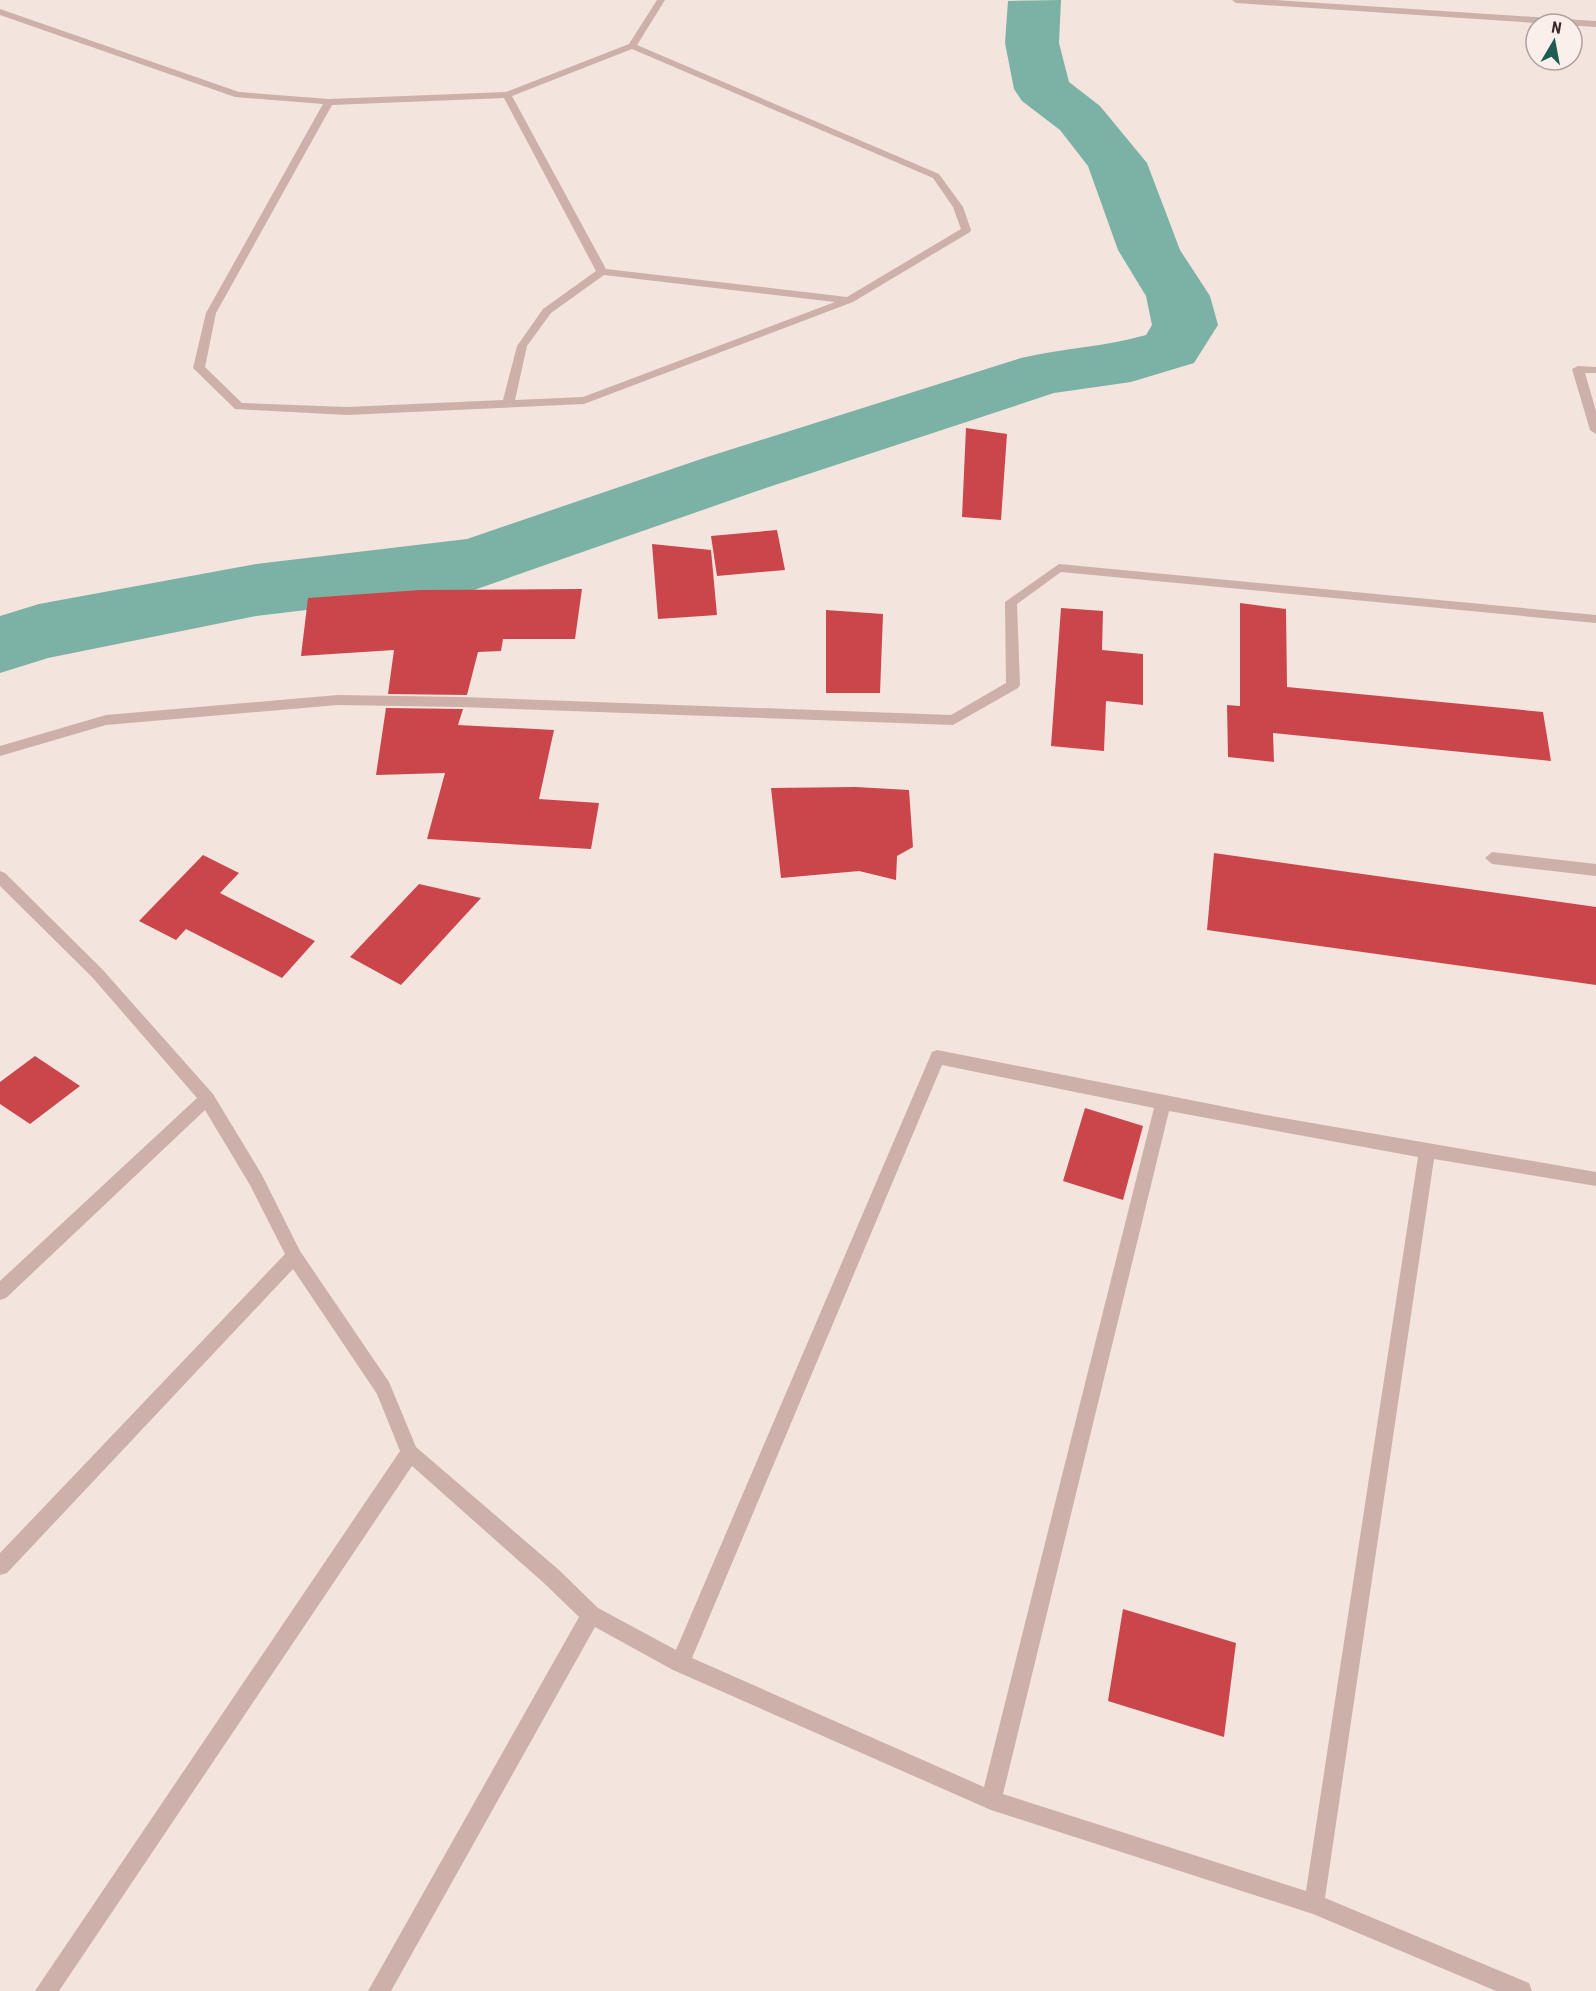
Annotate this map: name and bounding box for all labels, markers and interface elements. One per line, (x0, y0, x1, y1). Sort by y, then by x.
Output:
north arrow (1524, 12, 1584, 72)
text: N (1550, 18, 1563, 38)

